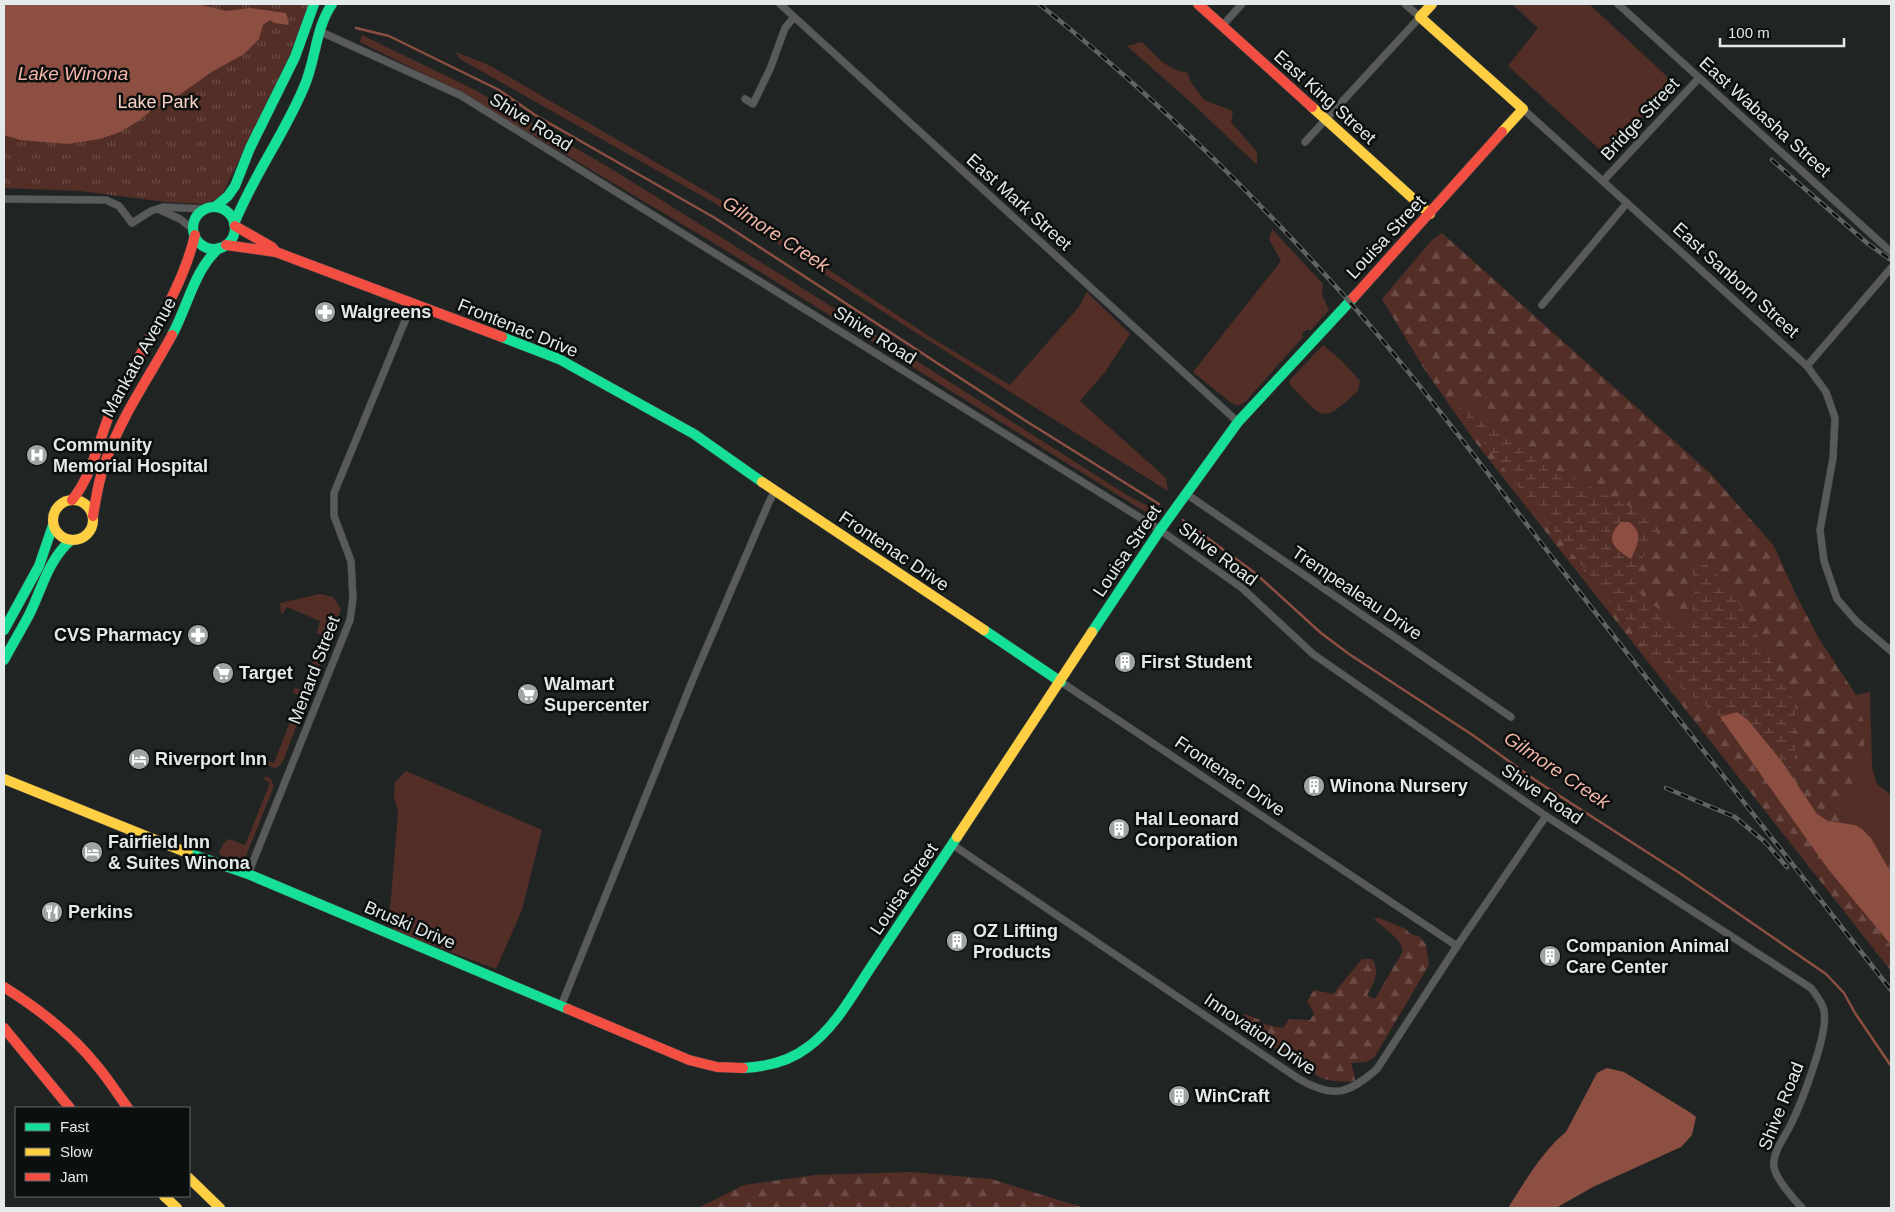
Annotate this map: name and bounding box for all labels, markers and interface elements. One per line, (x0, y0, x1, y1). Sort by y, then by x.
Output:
scale bar (1720, 15, 1844, 47)
text: 100 m (1728, 24, 1770, 41)
street label: East King Street (1270, 46, 1380, 148)
street label: East Wabasha Street (1695, 53, 1835, 181)
water label: Lake Winona (18, 63, 128, 84)
street label: Bridge Street (1597, 74, 1683, 164)
street label: Shive Road (486, 89, 576, 155)
park label: Lake Park (117, 92, 200, 112)
street label: East Mark Street (963, 150, 1075, 254)
street label: Louisa Street (1343, 191, 1429, 283)
water label: Gilmore Creek (719, 192, 834, 277)
street label: East Sanborn Street (1669, 218, 1803, 342)
street label: Mankato Avenue (98, 294, 180, 420)
street label: Frontenac Drive (455, 295, 581, 361)
pharmacy icon: Walgreens (313, 300, 337, 324)
place label: Walgreens (341, 302, 431, 322)
street label: Shive Road (830, 302, 920, 368)
place label: Community Memorial Hospital (53, 435, 208, 476)
hospital icon: Community Memorial Hospital (25, 443, 49, 467)
street label: Louisa Street (1089, 501, 1165, 601)
street label: Frontenac Drive (835, 507, 953, 595)
street label: Shive Road (1175, 518, 1261, 590)
street label: Trempealeau Drive (1288, 542, 1426, 644)
street label: Menard Street (284, 613, 344, 727)
pharmacy icon: CVS Pharmacy (186, 623, 210, 647)
place label: CVS Pharmacy (54, 625, 182, 645)
building icon: First Student (1113, 650, 1137, 674)
place label: First Student (1141, 652, 1252, 672)
supermarket icon: Target (211, 661, 235, 685)
place label: Target (239, 663, 293, 683)
place label: Walmart Supercenter (544, 674, 649, 715)
supermarket icon: Walmart Supercenter (516, 682, 540, 706)
water label: Gilmore Creek (1500, 727, 1615, 814)
street label: Frontenac Drive (1171, 732, 1289, 820)
hotel icon: Riverport Inn (127, 747, 151, 771)
place label: Riverport Inn (155, 749, 267, 769)
street label: Shive Road (1498, 760, 1586, 828)
building icon: Winona Nursery (1302, 774, 1326, 798)
place label: Winona Nursery (1330, 776, 1468, 796)
place label: Hal Leonard Corporation (1135, 809, 1239, 850)
building icon: Hal Leonard Corporation (1107, 817, 1131, 841)
place label: Fairfield Inn & Suites Winona (108, 832, 251, 873)
street label: Louisa Street (866, 839, 942, 939)
hotel icon: Fairfield Inn & Suites Winona (80, 840, 104, 864)
street label: Bruski Drive (361, 897, 459, 953)
restaurant icon: Perkins (40, 900, 64, 924)
place label: Perkins (68, 902, 133, 922)
place label: OZ Lifting Products (973, 921, 1058, 962)
building icon: OZ Lifting Products (945, 929, 969, 953)
place label: Companion Animal Care Center (1566, 936, 1729, 977)
building icon: Companion Animal Care Center (1538, 944, 1562, 968)
street label: Innovation Drive (1200, 989, 1320, 1079)
street label: Shive Road (1754, 1059, 1808, 1153)
building icon: WinCraft (1167, 1084, 1191, 1108)
place label: WinCraft (1195, 1086, 1270, 1106)
legend (15, 1107, 190, 1197)
text: Fast (60, 1118, 90, 1135)
text: Slow (60, 1143, 93, 1160)
text: Jam (60, 1168, 88, 1185)

